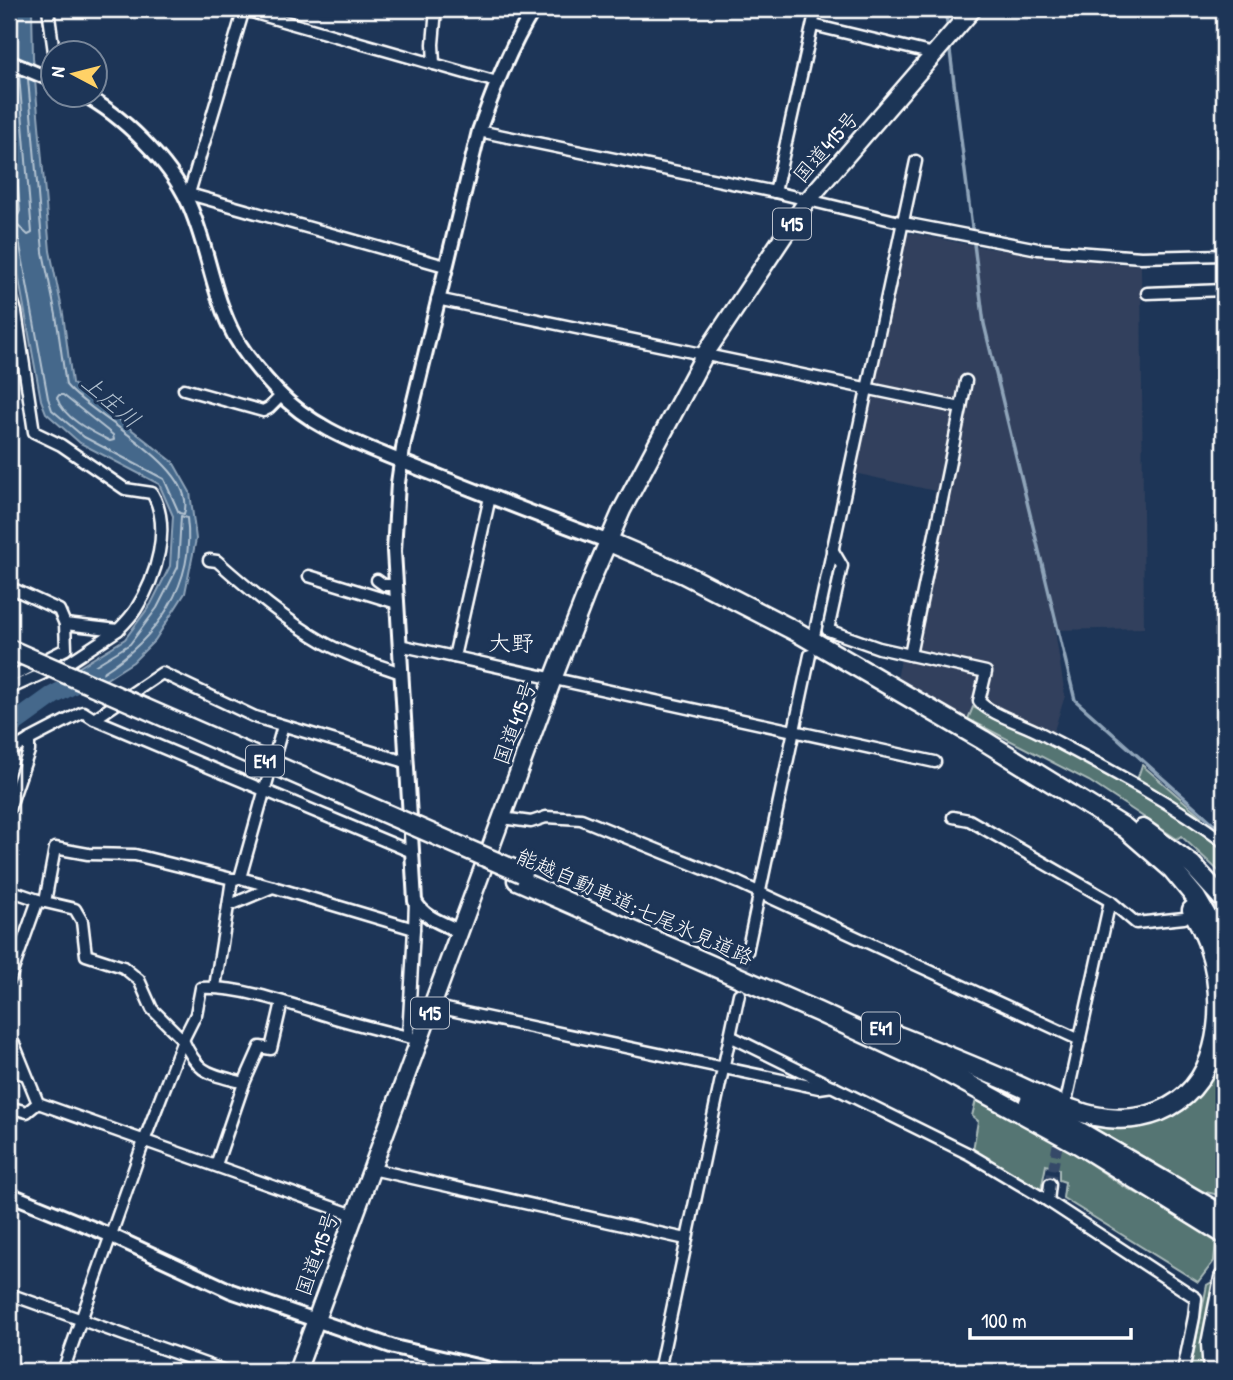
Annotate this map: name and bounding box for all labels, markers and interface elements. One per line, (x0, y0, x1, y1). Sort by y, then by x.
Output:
north arrow (38, 38, 108, 108)
text: N (44, 65, 71, 79)
street label: 国道415号 (786, 104, 865, 189)
road number: 415 (773, 208, 811, 240)
water label: 上庄川 (75, 366, 148, 435)
district label: 大野 (488, 627, 534, 658)
street label: 国道415号 (486, 677, 543, 769)
road number: E41 (246, 746, 284, 776)
street label: 能越自動車道;七尾氷見道路 (512, 841, 758, 972)
road number: 415 (411, 998, 449, 1028)
road number: E41 (862, 1012, 900, 1044)
street label: 国道415号 (288, 1208, 345, 1300)
scale bar (970, 1296, 1132, 1340)
text: 100 m (981, 1306, 1027, 1335)

